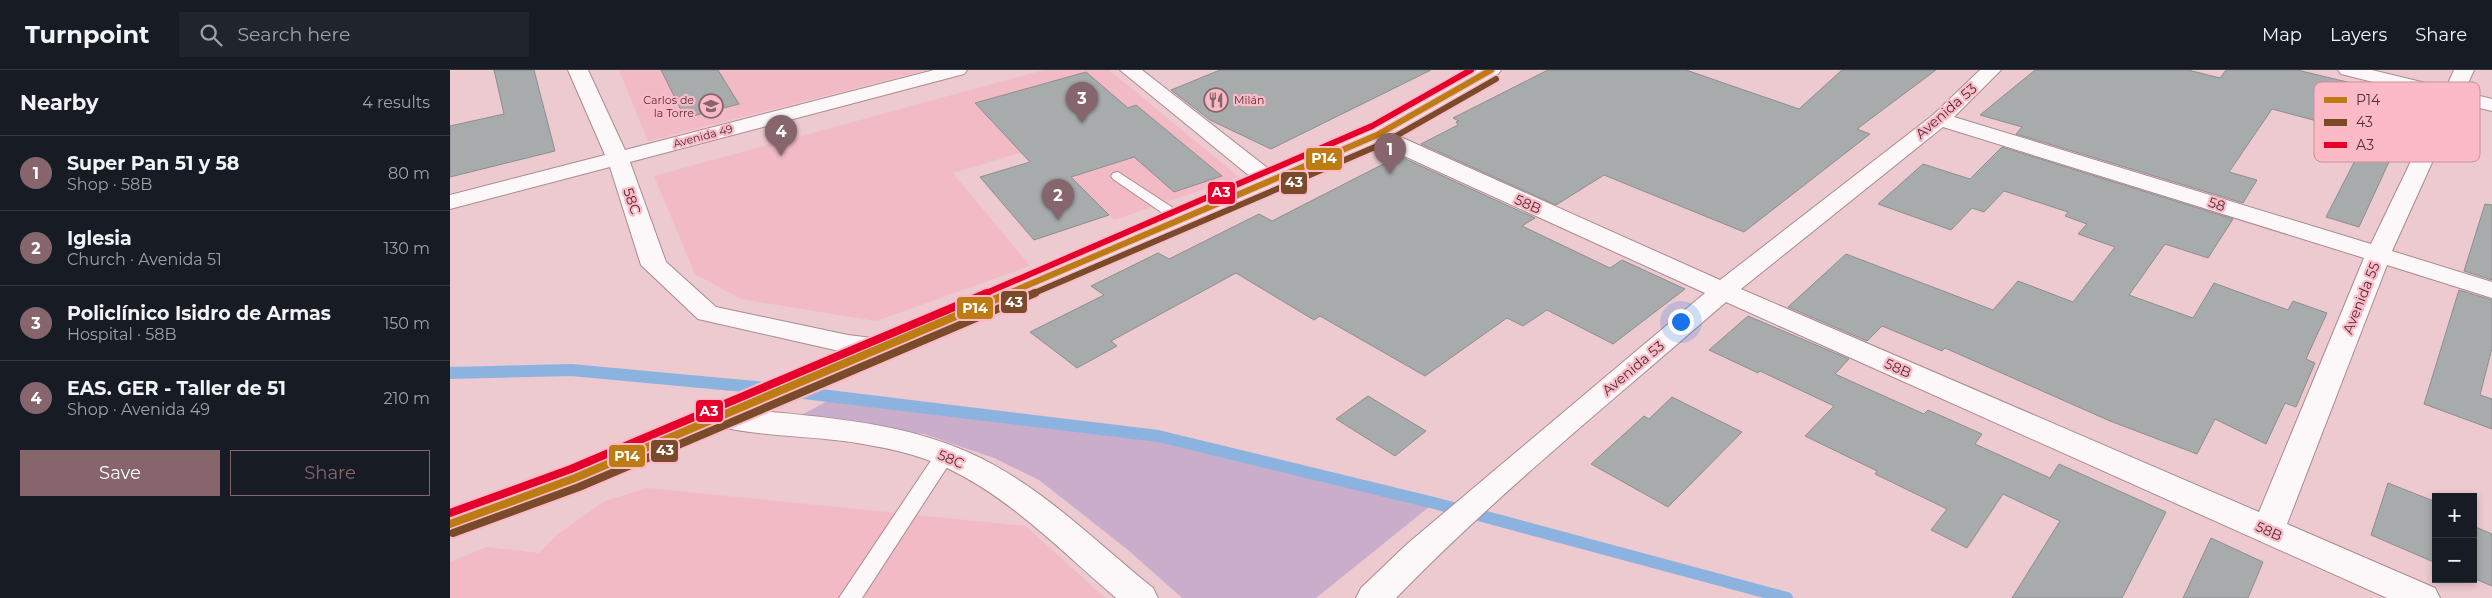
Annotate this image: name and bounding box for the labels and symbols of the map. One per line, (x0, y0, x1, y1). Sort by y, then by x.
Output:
street label: Avenida 53 (1911, 79, 1981, 143)
pin: 3 (1066, 82, 1098, 123)
legend (2314, 82, 2480, 162)
restaurant icon: Milán (1203, 87, 1229, 113)
text: P14 (2356, 91, 2381, 109)
place label: Carlos de la Torre (643, 93, 694, 120)
school or university icon: Carlos de la Torre (698, 93, 724, 119)
place label: Milán (1234, 93, 1264, 107)
text: 43 (2356, 113, 2373, 131)
pin: 4 (765, 115, 797, 156)
street label: Avenida 49 (672, 121, 735, 151)
pin: 1 (1374, 133, 1406, 174)
text: A3 (2356, 136, 2374, 154)
line badge: P14 (1305, 147, 1343, 171)
text: P14 (1311, 149, 1337, 167)
line badge: 43 (1280, 171, 1308, 195)
text: 43 (1285, 173, 1303, 191)
pin: 2 (1042, 179, 1074, 220)
line badge: A3 (1207, 181, 1236, 205)
text: A3 (1210, 183, 1231, 201)
street label: 58C (619, 185, 645, 217)
street label: 58B (1512, 190, 1544, 218)
street label: 58 (2206, 193, 2228, 215)
street label: Avenida 55 (2338, 259, 2384, 337)
line badge: 43 (1000, 290, 1028, 314)
text: 43 (1005, 293, 1023, 311)
line badge: P14 (956, 296, 994, 320)
text: P14 (962, 299, 988, 317)
your location (1668, 309, 1694, 335)
street label: Avenida 53 (1598, 337, 1668, 399)
street label: 58B (1882, 354, 1914, 382)
line badge: A3 (695, 399, 724, 423)
text: A3 (698, 402, 719, 420)
line badge: 43 (650, 439, 679, 463)
text: 43 (656, 441, 674, 459)
line badge: P14 (608, 444, 646, 468)
street label: 58C (935, 446, 967, 472)
text: P14 (614, 447, 640, 465)
street label: 58B (2253, 517, 2285, 545)

